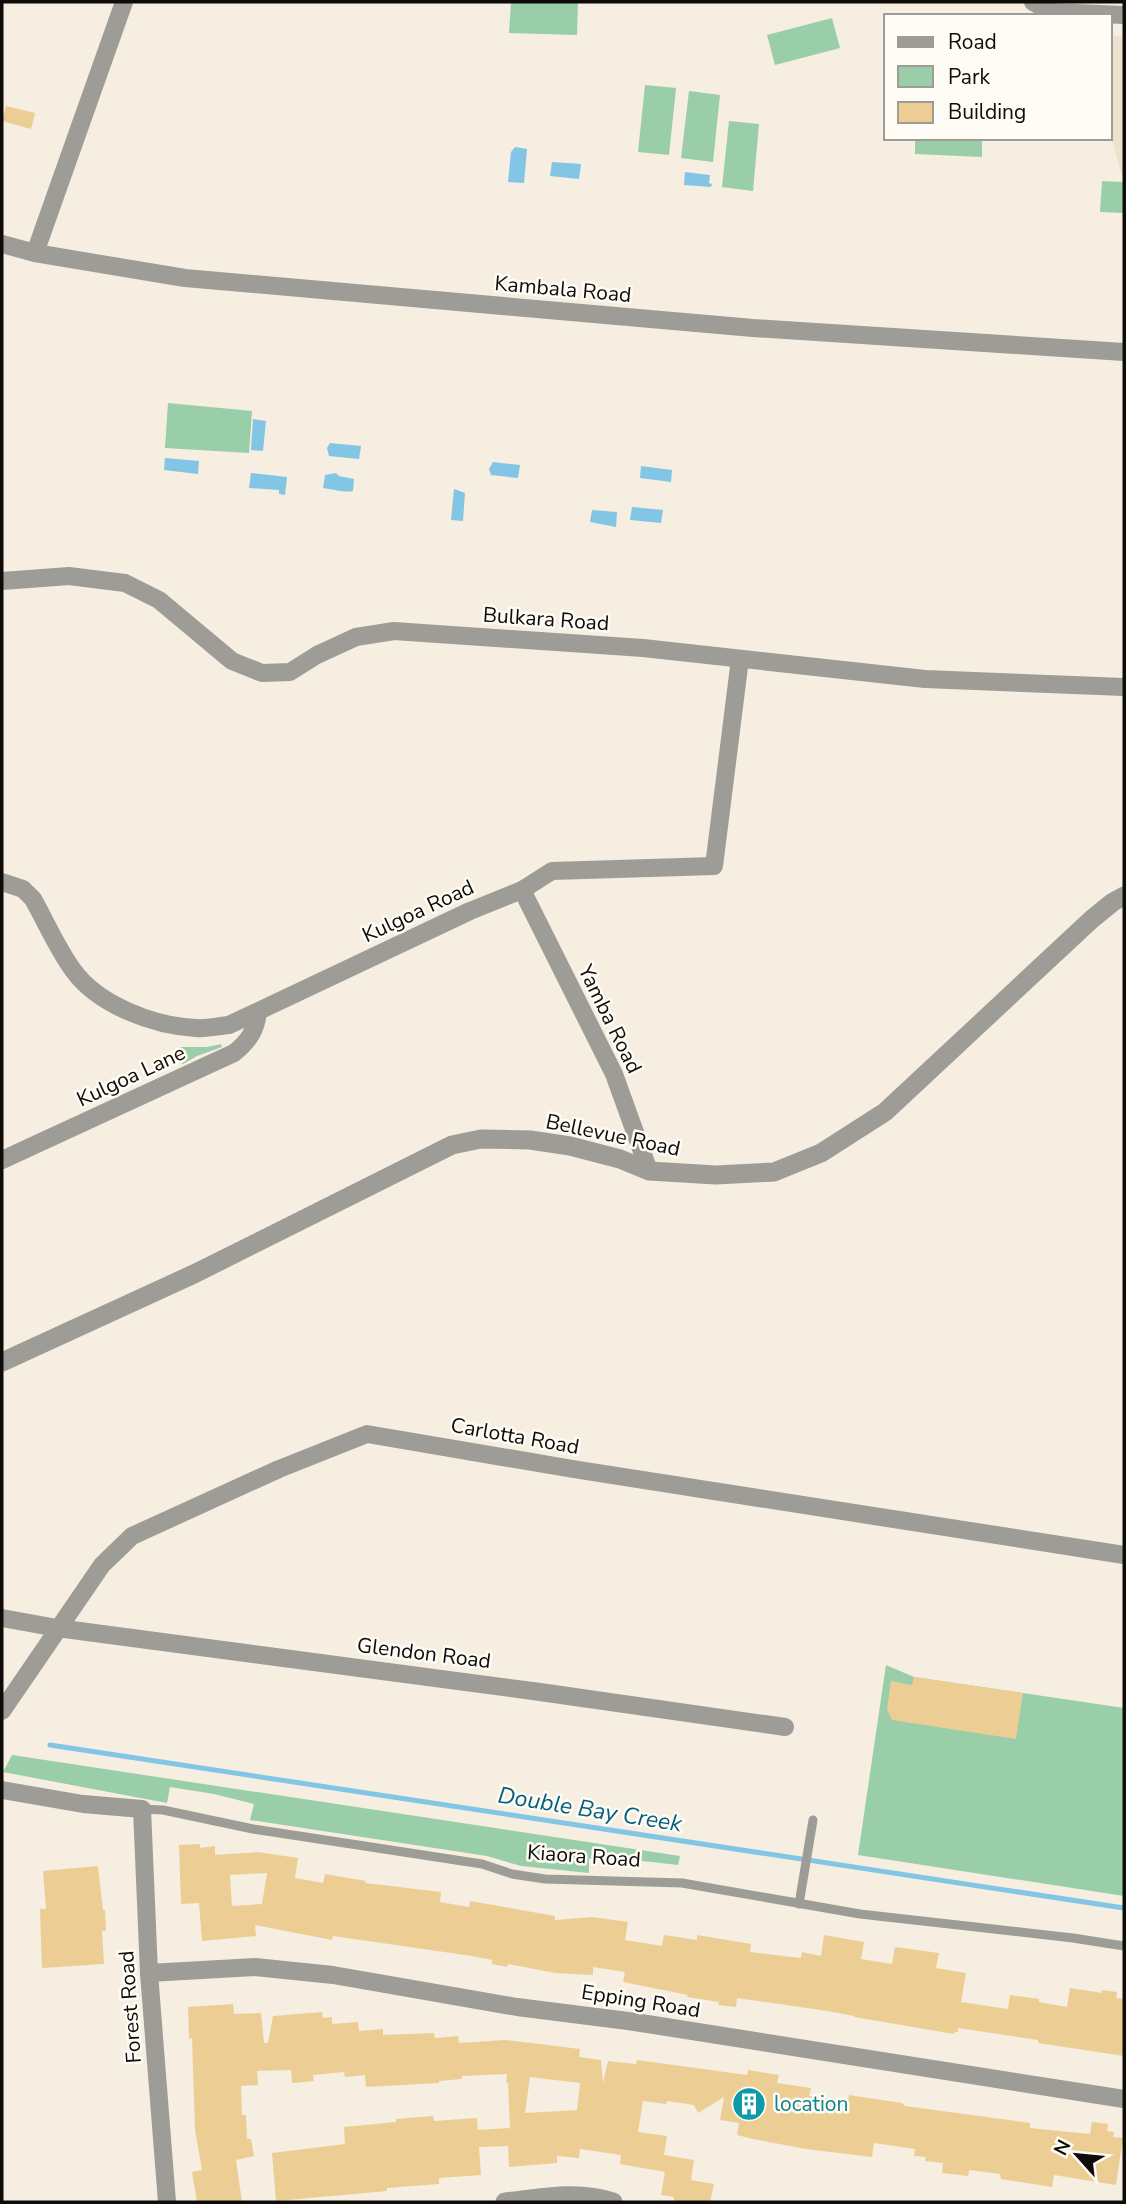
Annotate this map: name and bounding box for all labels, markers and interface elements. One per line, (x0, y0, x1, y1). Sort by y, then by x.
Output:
legend (884, 14, 1112, 140)
text: Road (948, 28, 997, 56)
text: Park (948, 63, 990, 91)
text: Building (948, 98, 1026, 126)
street label: Kambala Road (493, 269, 633, 309)
street label: Bulkara Road (482, 601, 610, 637)
street label: Kulgoa Road (358, 873, 478, 949)
street label: Yamba Road (571, 959, 648, 1078)
street label: Kulgoa Lane (72, 1039, 190, 1113)
street label: Bellevue Road (543, 1107, 683, 1163)
street label: Carlotta Road (449, 1411, 581, 1461)
street label: Glendon Road (356, 1631, 492, 1675)
water label: Double Bay Creek (496, 1780, 685, 1839)
street label: Kiaora Road (526, 1838, 642, 1874)
street label: Forest Road (112, 1950, 148, 2064)
street label: Epping Road (580, 1978, 702, 2024)
building icon: location (730, 2085, 768, 2123)
place label: location (774, 2090, 848, 2118)
north arrow (1042, 2120, 1112, 2190)
text: N (1048, 2135, 1078, 2160)

